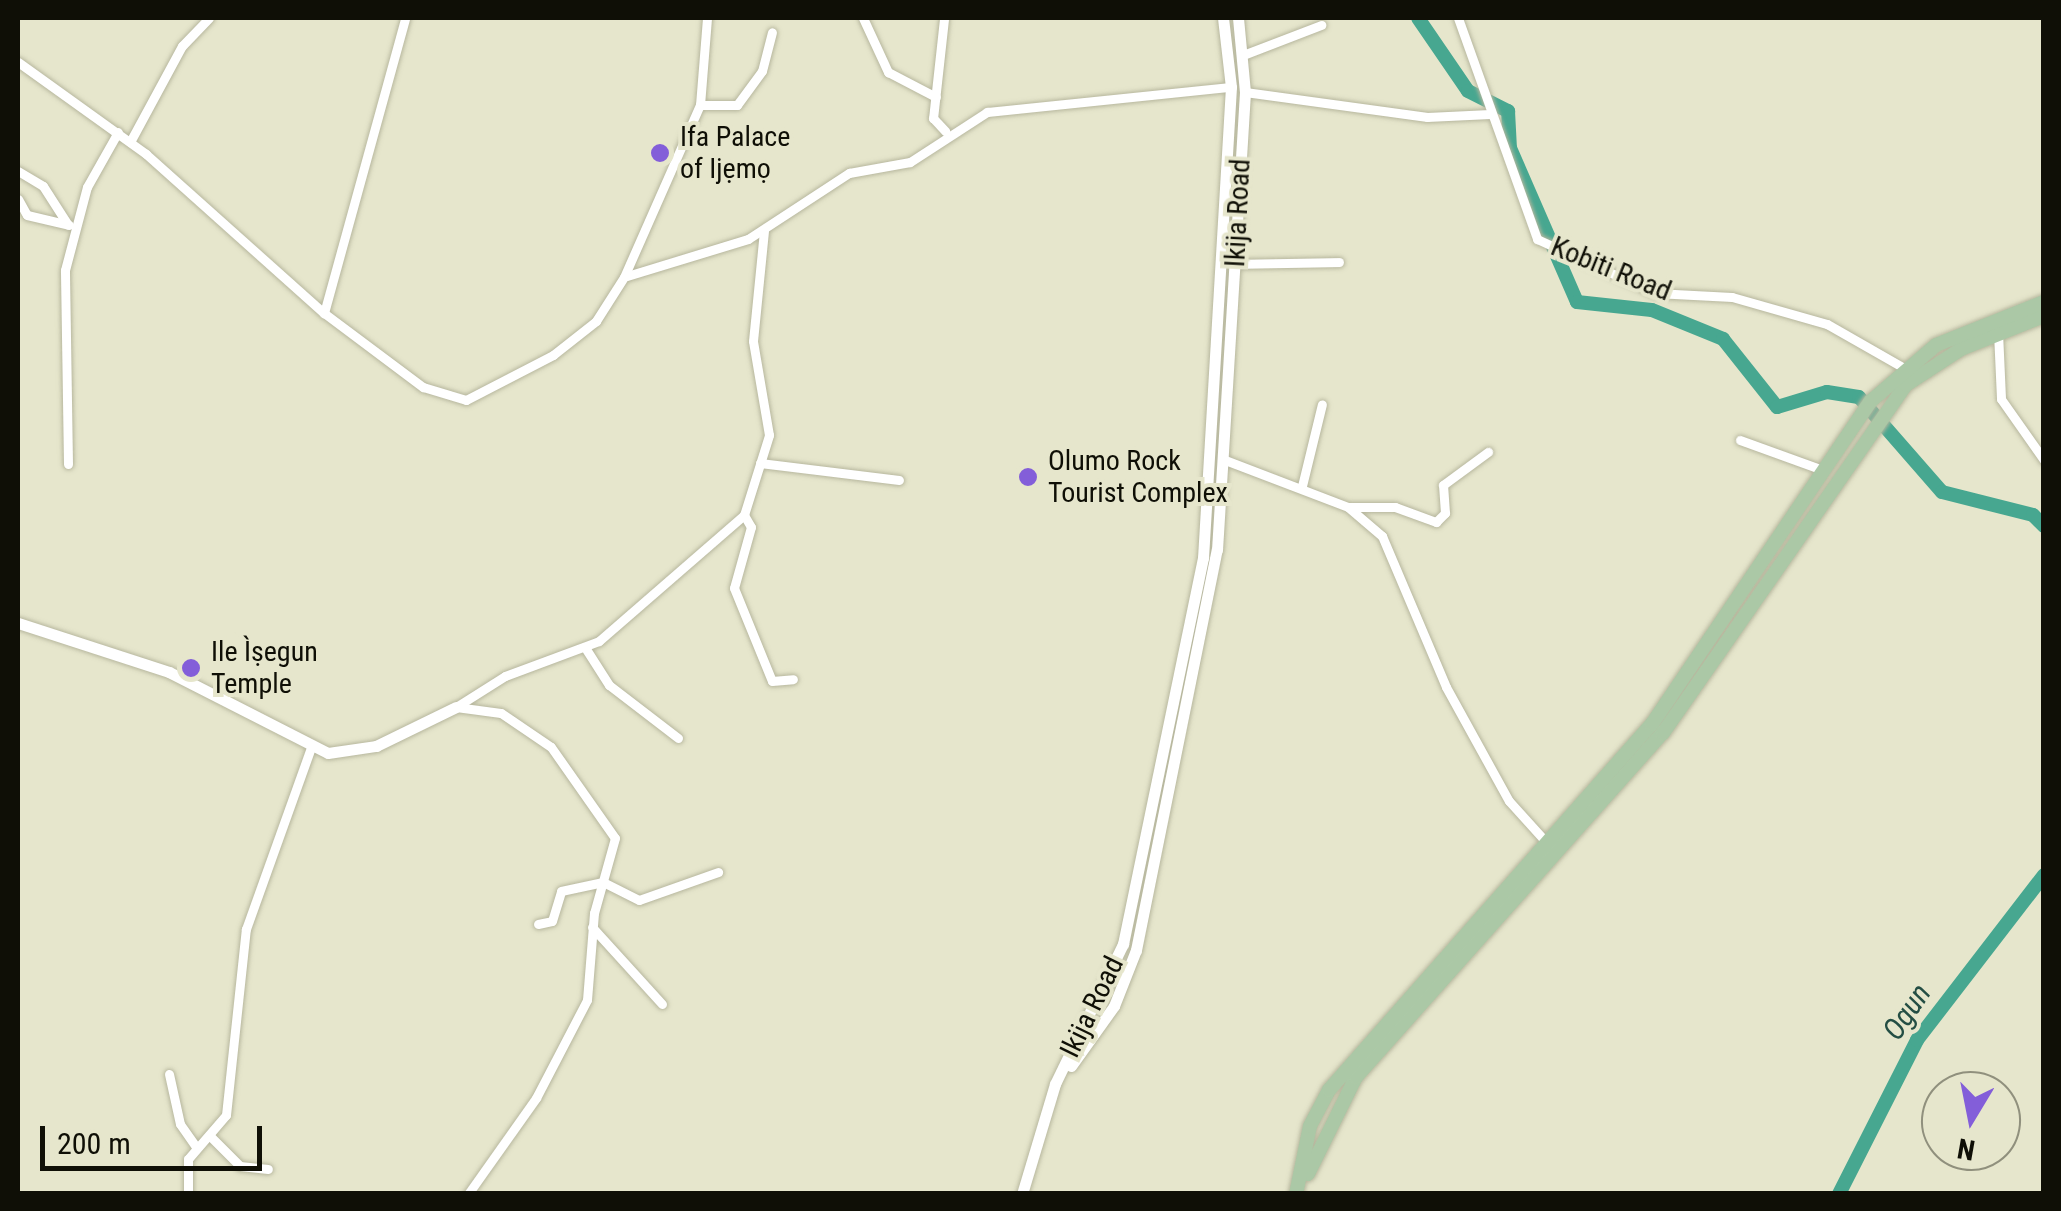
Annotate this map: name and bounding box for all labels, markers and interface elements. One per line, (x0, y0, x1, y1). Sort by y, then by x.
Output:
place label: Ifa Palace of Ijẹmọ (680, 120, 790, 186)
marker: Ifa Palace of Ijẹmọ (649, 142, 671, 164)
street label: Ikija Road (1218, 158, 1258, 268)
street label: Kobiti Road (1546, 230, 1676, 308)
place label: Olumo Rock Tourist Complex (1048, 444, 1228, 510)
marker: Olumo Rock Tourist Complex (1017, 466, 1039, 488)
place label: Ile Ìṣegun Temple (211, 635, 318, 701)
marker: Ile Ìṣegun Temple (180, 657, 202, 679)
street label: Ikija Road (1053, 951, 1131, 1063)
water label: Ogun (1875, 977, 1939, 1047)
north arrow (1921, 1071, 2021, 1171)
scale bar (45, 1106, 268, 1168)
text: 200 m (57, 1126, 131, 1161)
text: N (1955, 1131, 1977, 1167)

